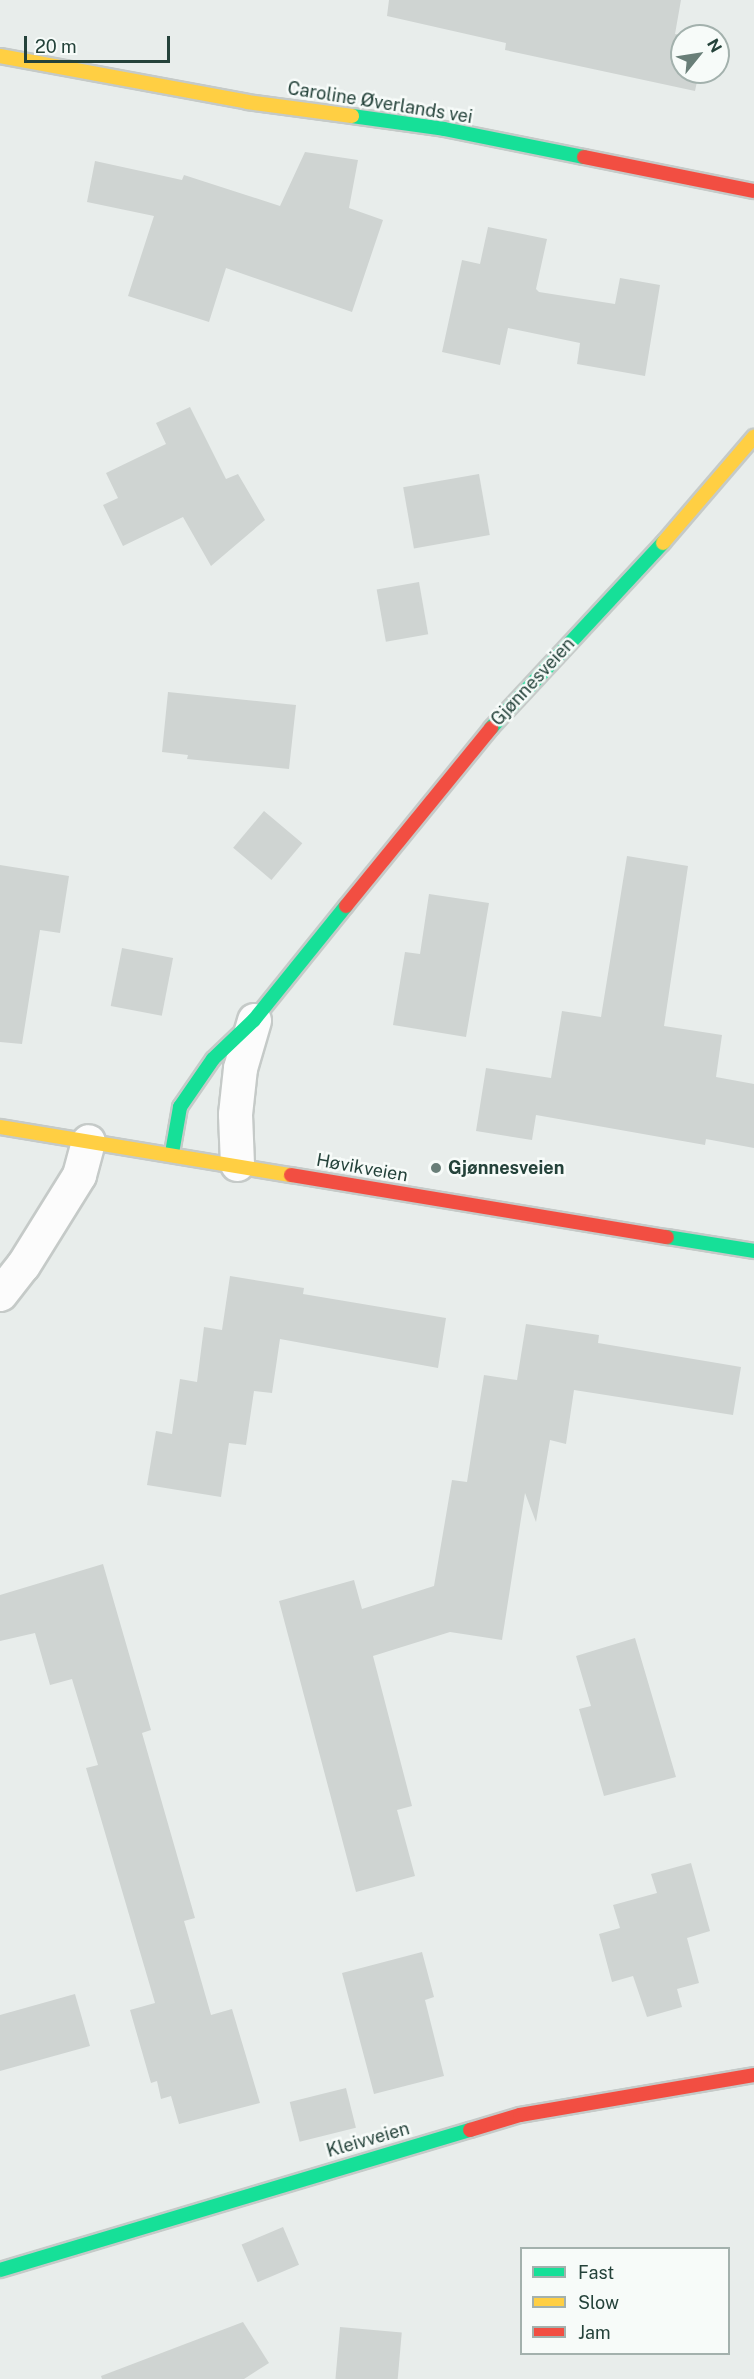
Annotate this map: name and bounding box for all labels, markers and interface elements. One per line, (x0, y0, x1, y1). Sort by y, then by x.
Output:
scale bar (27, 24, 172, 62)
north arrow (670, 24, 730, 84)
text: 20 m (35, 36, 77, 57)
text: N (703, 36, 726, 56)
street label: Caroline Øverlands vei (286, 78, 474, 128)
street label: Gjønnesveien (487, 633, 579, 731)
street label: Høvikveien (314, 1149, 410, 1187)
place label: Gjønnesveien (448, 1157, 564, 1179)
marker: Gjønnesveien (429, 1161, 443, 1175)
street label: Kleivveien (324, 2118, 412, 2162)
legend (520, 2247, 730, 2355)
text: Fast (578, 2262, 614, 2283)
text: Slow (578, 2292, 619, 2313)
text: Jam (578, 2322, 611, 2343)

